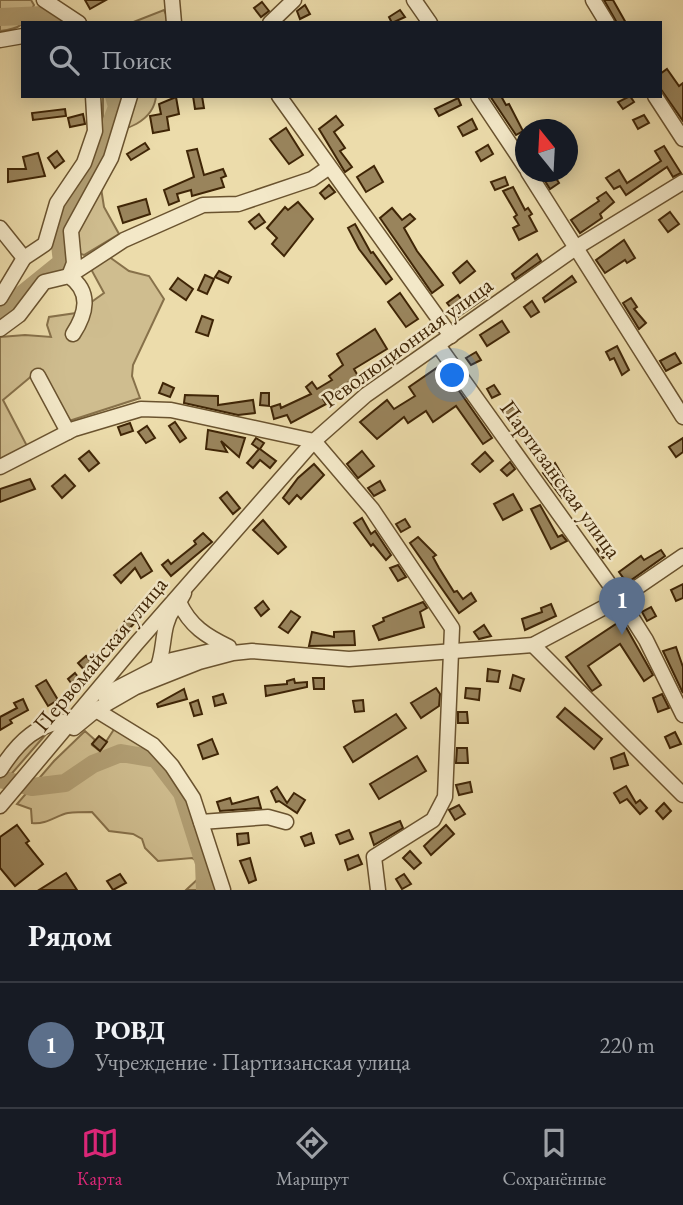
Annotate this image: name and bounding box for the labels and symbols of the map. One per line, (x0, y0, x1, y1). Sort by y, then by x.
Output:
north arrow (515, 119, 578, 182)
street label: Революционная улица (316, 269, 499, 414)
your location (435, 358, 469, 392)
street label: Партизанская улица (493, 394, 629, 565)
street label: Первомайская улица (26, 569, 174, 738)
pin: 1 (599, 577, 645, 635)

